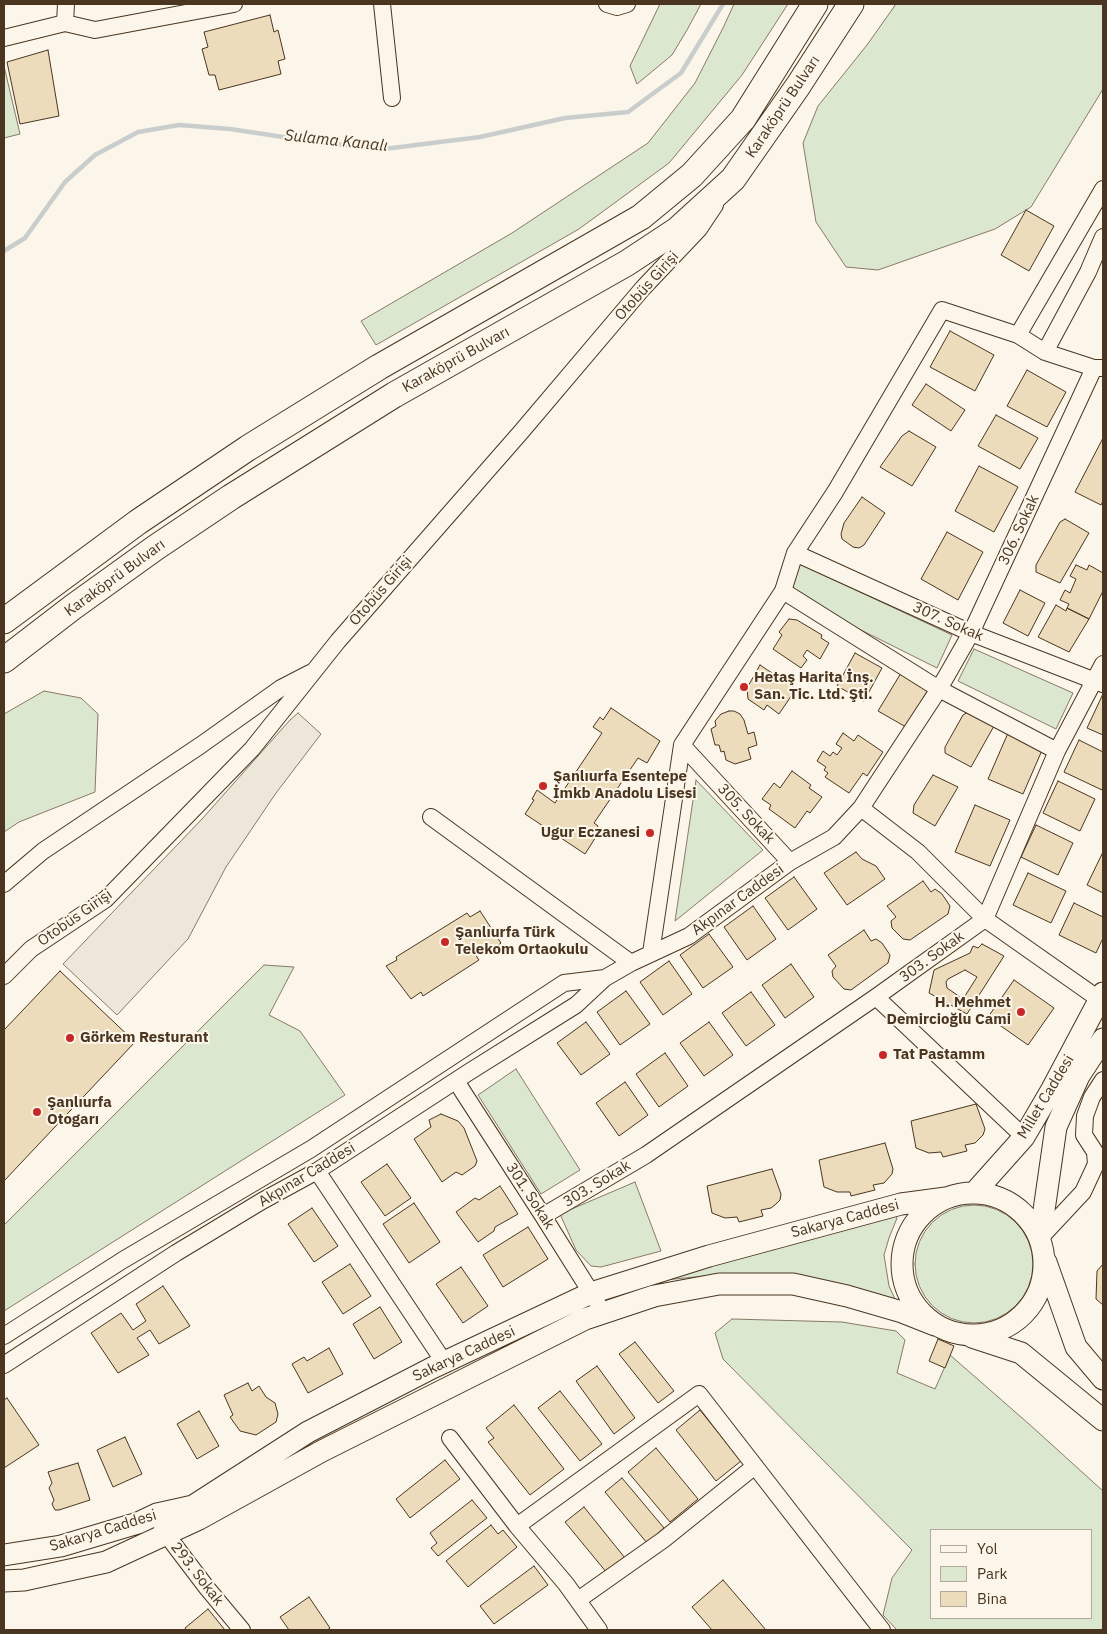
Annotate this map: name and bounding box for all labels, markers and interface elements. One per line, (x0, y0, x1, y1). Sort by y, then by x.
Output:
street label: Karaköprü Bulvarı (742, 52, 824, 162)
water label: Sulama Kanalı (283, 126, 389, 156)
street label: Otobüs Girişi (611, 248, 683, 324)
street label: Karaköprü Bulvarı (399, 323, 513, 397)
street label: 306. Sokak (995, 492, 1043, 568)
street label: Karaköprü Bulvarı (61, 536, 169, 620)
street label: Otobüs Girişi (346, 552, 416, 630)
street label: 307. Sokak (910, 598, 986, 646)
place label: Hetaş Harita İnş. San. Tic. Ltd. Şti. (754, 669, 874, 704)
marker: Hetaş Harita İnş. San. Tic. Ltd. Şti. (738, 681, 750, 693)
place label: Şanlıurfa Esentepe İmkb Anadolu Lisesi (553, 768, 697, 803)
marker: Şanlıurfa Esentepe İmkb Anadolu Lisesi (537, 780, 549, 792)
street label: 305. Sokak (714, 780, 778, 848)
place label: Ugur Eczanesi (541, 824, 640, 842)
marker: Ugur Eczanesi (644, 827, 656, 839)
street label: Akpınar Caddesi (688, 861, 788, 939)
street label: Otobüs Girişi (34, 886, 116, 950)
place label: Şanlıurfa Türk Telekom Ortaokulu (455, 924, 588, 959)
street label: 303. Sokak (896, 928, 968, 986)
marker: Şanlıurfa Türk Telekom Ortaokulu (439, 936, 451, 948)
place label: H. Mehmet Demircioğlu Cami (886, 994, 1011, 1029)
marker: H. Mehmet Demircioğlu Cami (1015, 1006, 1027, 1018)
place label: Görkem Resturant (80, 1029, 208, 1047)
marker: Görkem Resturant (64, 1032, 76, 1044)
place label: Tat Pastamm (893, 1046, 985, 1064)
marker: Tat Pastamm (877, 1049, 889, 1061)
street label: Millet Caddesi (1014, 1052, 1078, 1142)
place label: Şanlıurfa Otogarı (47, 1094, 112, 1129)
marker: Şanlıurfa Otogarı (31, 1106, 43, 1118)
street label: Akpınar Caddesi (255, 1139, 359, 1211)
street label: 303. Sokak (560, 1157, 634, 1211)
street label: 301. Sokak (502, 1159, 558, 1233)
street label: Sakarya Caddesi (789, 1196, 901, 1242)
street label: Sakarya Caddesi (410, 1322, 518, 1386)
street label: Sakarya Caddesi (47, 1506, 159, 1556)
legend (930, 1529, 1092, 1619)
street label: 293. Sokak (167, 1539, 227, 1609)
text: Yol (977, 1539, 998, 1558)
text: Park (977, 1564, 1007, 1583)
text: Bina (977, 1589, 1007, 1608)

